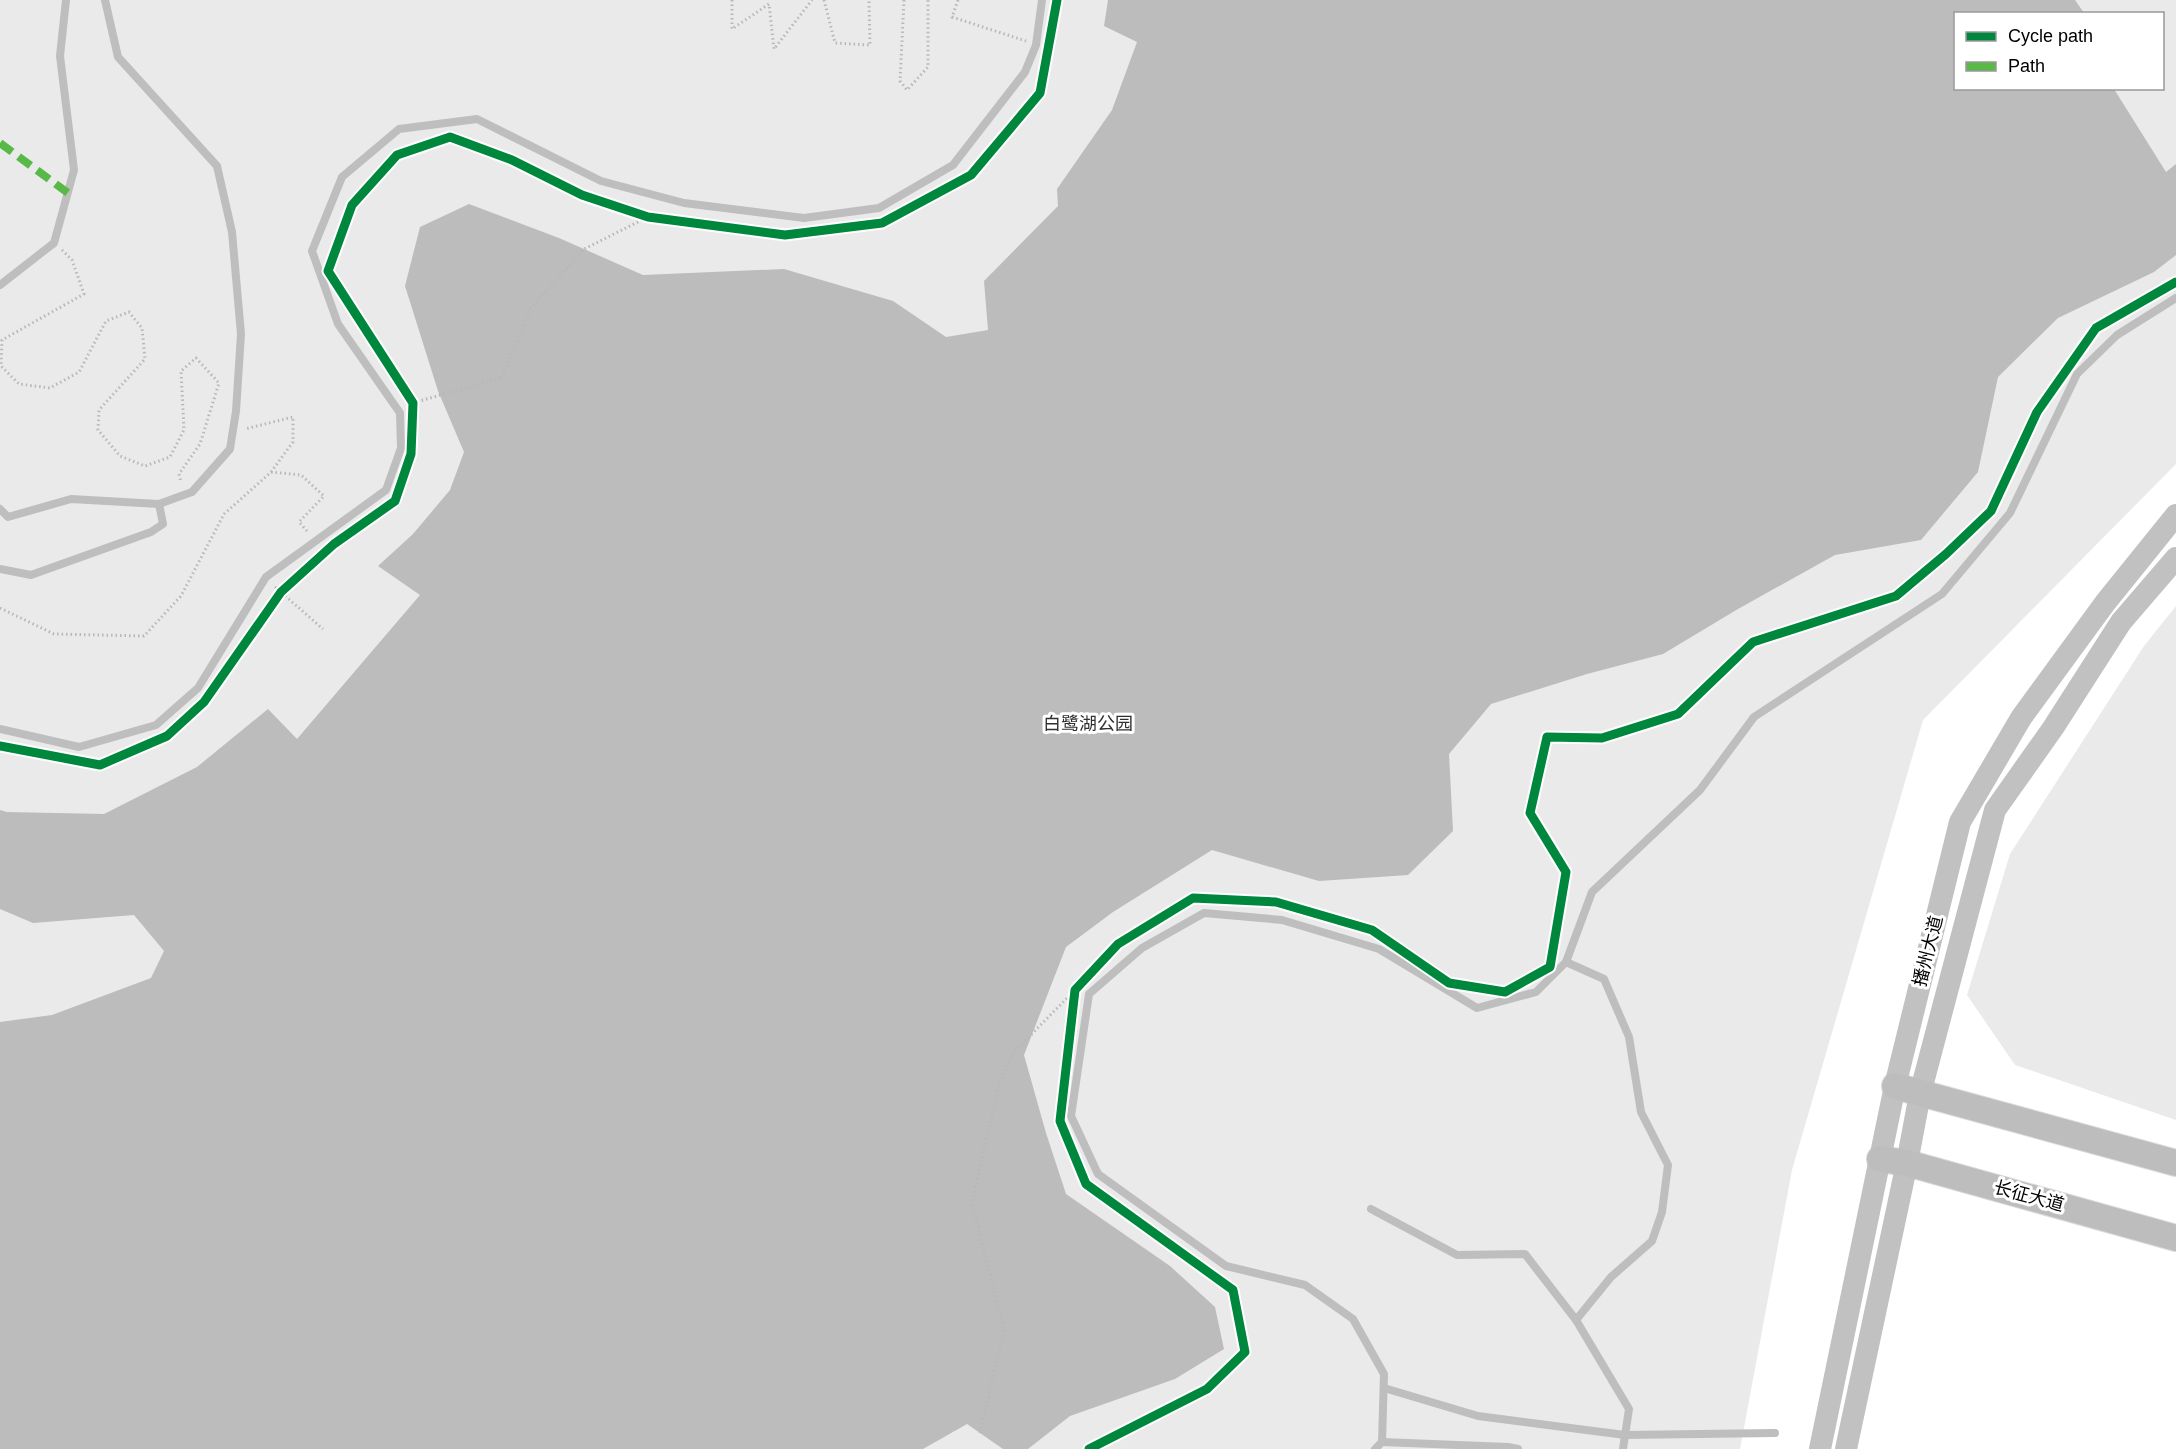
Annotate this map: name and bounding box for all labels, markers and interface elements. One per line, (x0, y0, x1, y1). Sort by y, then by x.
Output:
legend (1954, 12, 2164, 90)
text: Cycle path (2008, 26, 2093, 46)
text: Path (2008, 56, 2045, 76)
park label: 白鹭湖公园 (1043, 714, 1133, 734)
street label: 播州大道 (1910, 914, 1946, 988)
street label: 长征大道 (1992, 1177, 2066, 1215)

